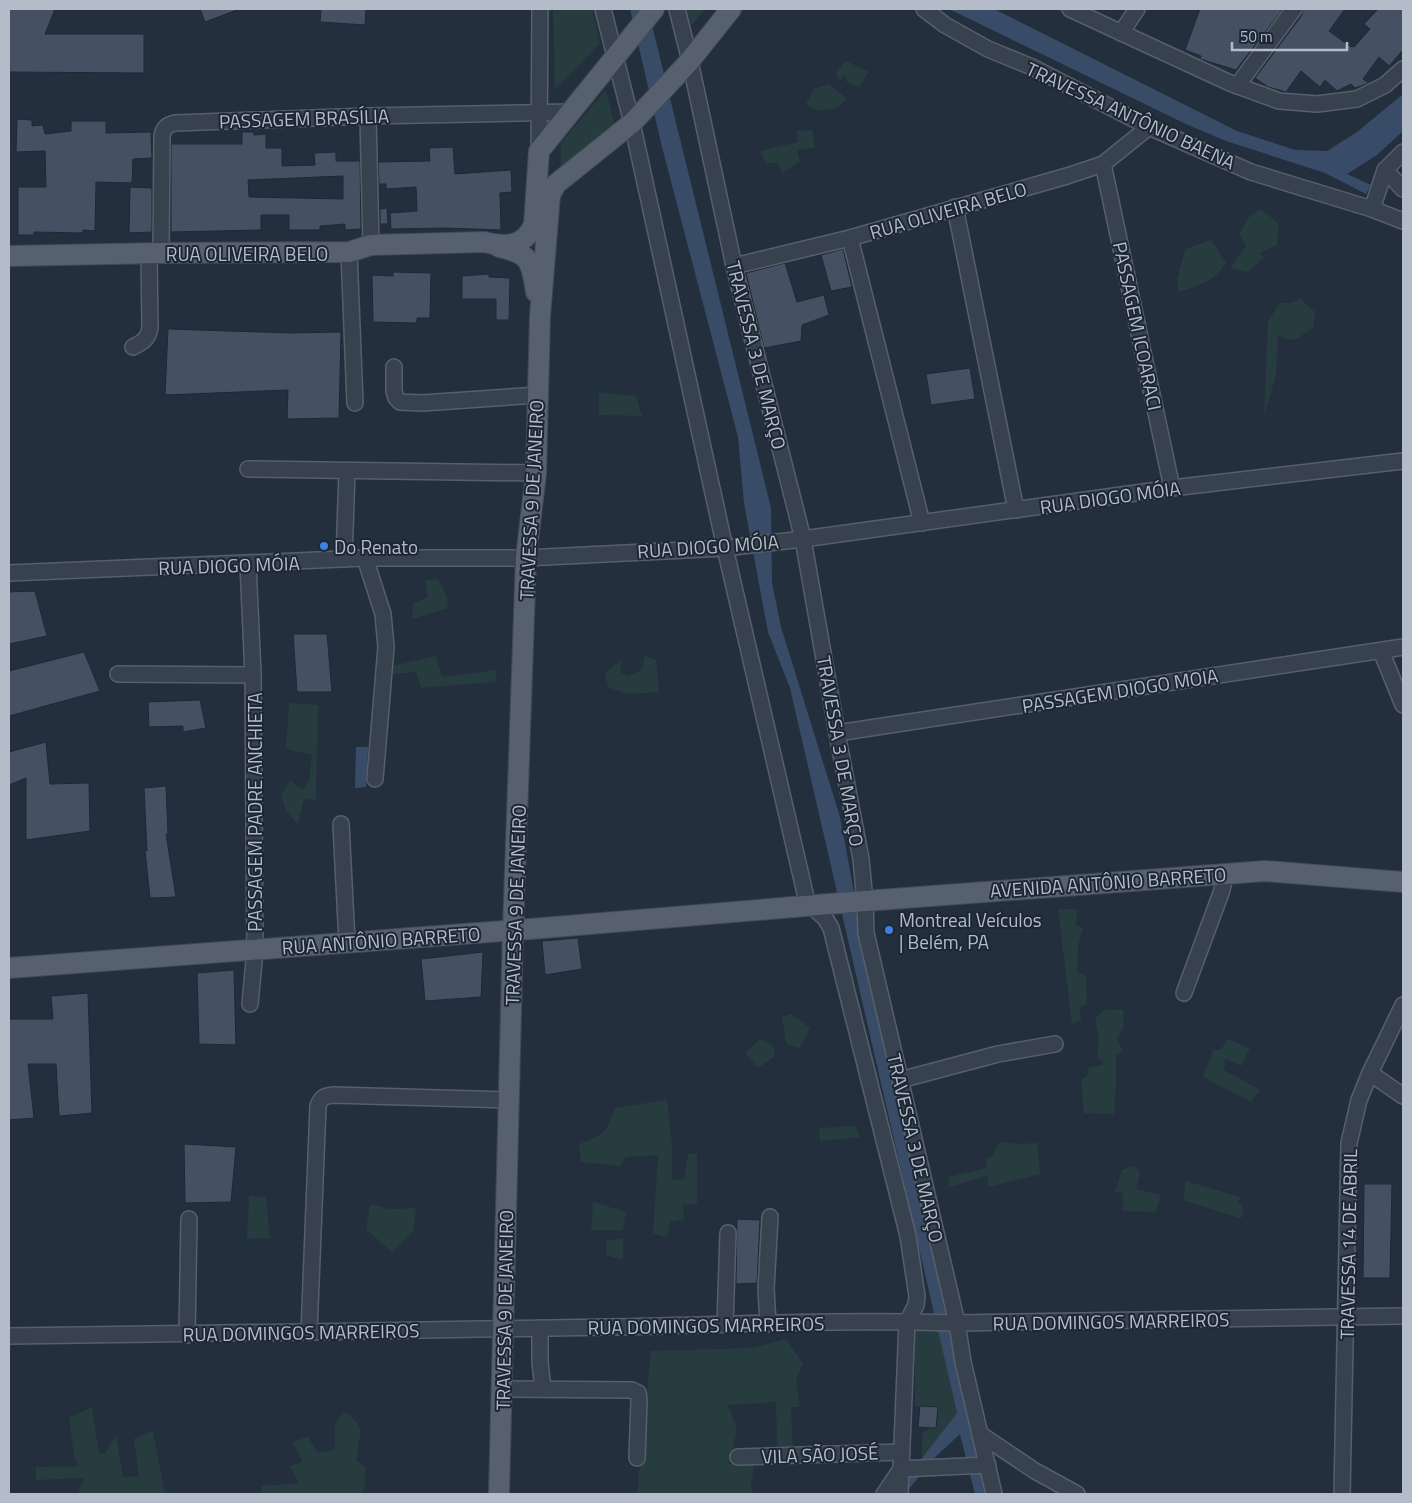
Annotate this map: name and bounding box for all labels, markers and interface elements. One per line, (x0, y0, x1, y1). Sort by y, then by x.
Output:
scale bar (1232, 20, 1347, 52)
text: 50 m (1240, 25, 1273, 48)
street label: TRAVESSA ANTÔNIO BAENA (1022, 54, 1240, 176)
street label: PASSAGEM BRASÍLIA (218, 101, 390, 135)
street label: RUA OLIVEIRA BELO (866, 174, 1030, 246)
street label: RUA OLIVEIRA BELO (166, 239, 328, 268)
street label: PASSAGEM ICOARACI (1106, 239, 1170, 413)
street label: TRAVESSA 3 DE MARÇO (720, 258, 794, 452)
street label: TRAVESSA 9 DE JANEIRO (511, 399, 551, 601)
street label: RUA DIOGO MÓIA (1038, 473, 1182, 521)
street label: RUA DIOGO MÓIA (636, 527, 780, 565)
place label: Do Renato (334, 532, 418, 561)
marker: Do Renato (318, 540, 330, 552)
street label: RUA DIOGO MÓIA (158, 548, 300, 582)
street label: TRAVESSA 3 DE MARÇO (810, 653, 872, 849)
street label: PASSAGEM DIOGO MOIA (1020, 660, 1220, 720)
street label: PASSAGEM PADRE ANCHIETA (240, 692, 269, 932)
street label: TRAVESSA 9 DE JANEIRO (497, 804, 533, 1006)
street label: AVENIDA ANTÔNIO BARRETO (989, 859, 1227, 905)
place label: Montreal Veículos | Belém, PA (899, 905, 1042, 956)
street label: RUA ANTÔNIO BARRETO (281, 919, 481, 961)
marker: Montreal Veículos | Belém, PA (883, 924, 895, 936)
street label: TRAVESSA 3 DE MARÇO (880, 1051, 952, 1245)
street label: TRAVESSA 14 DE ABRIL (1332, 1148, 1364, 1340)
street label: TRAVESSA 9 DE JANEIRO (488, 1209, 520, 1411)
street label: RUA DOMINGOS MARREIROS (992, 1304, 1230, 1338)
street label: RUA DOMINGOS MARREIROS (587, 1308, 825, 1342)
street label: RUA DOMINGOS MARREIROS (182, 1315, 420, 1349)
street label: VILA SÃO JOSÉ (761, 1437, 879, 1471)

